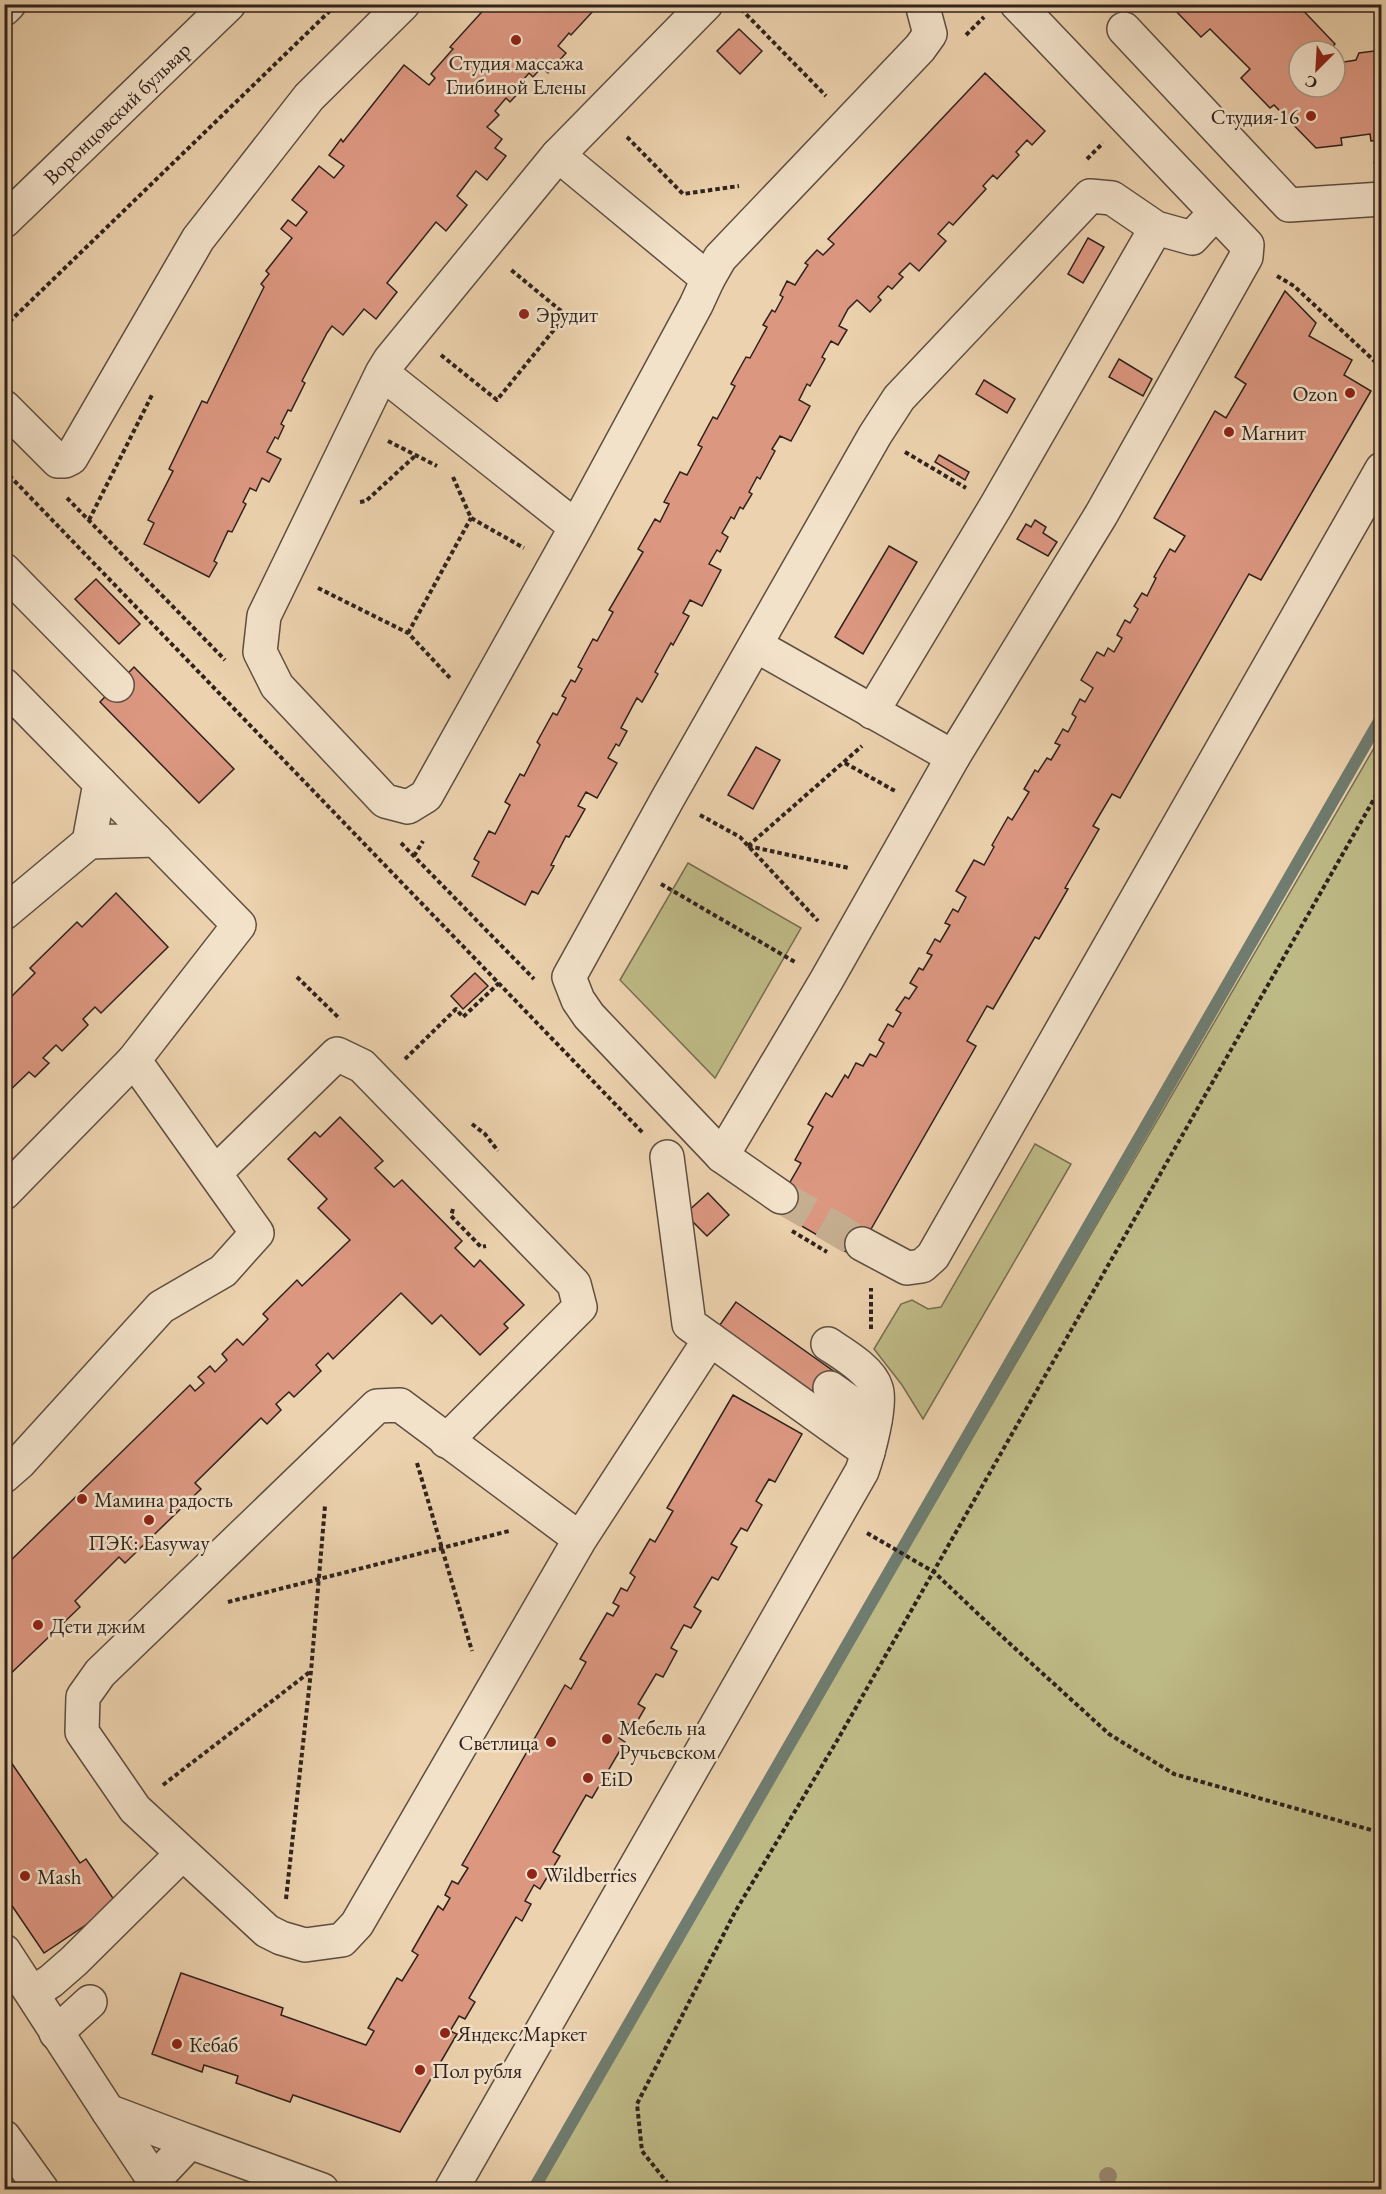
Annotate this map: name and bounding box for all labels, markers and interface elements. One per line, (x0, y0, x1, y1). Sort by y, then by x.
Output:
marker: Студия массажа Глибиной Елены (509, 33, 523, 47)
street label: Воронцовский бульвар (37, 35, 196, 190)
north arrow (1287, 39, 1347, 99)
place label: Студия массажа Глибиной Елены (446, 49, 586, 100)
text: С (1302, 70, 1321, 94)
place label: Студия-16 (1211, 103, 1299, 130)
marker: Студия-16 (1304, 109, 1318, 123)
place label: Эрудит (536, 301, 598, 328)
marker: Эрудит (517, 307, 531, 321)
place label: Ozon (1293, 380, 1338, 407)
marker: Ozon (1343, 386, 1357, 400)
place label: Магнит (1241, 419, 1306, 446)
marker: Магнит (1222, 425, 1236, 439)
place label: Мамина радость (94, 1486, 233, 1513)
marker: Мамина радость (75, 1492, 89, 1506)
marker: ПЭК: Easyway (142, 1513, 156, 1527)
place label: ПЭК: Easyway (88, 1529, 210, 1556)
place label: Дети джим (50, 1612, 145, 1639)
marker: Дети джим (31, 1618, 45, 1632)
place label: Мебель на Ручьевском (619, 1714, 716, 1765)
place label: Светлица (459, 1729, 540, 1756)
marker: Мебель на Ручьевском (600, 1732, 614, 1746)
marker: Светлица (544, 1735, 558, 1749)
place label: EiD (600, 1765, 633, 1792)
marker: EiD (581, 1771, 595, 1785)
place label: Wildberries (544, 1861, 637, 1888)
place label: Mash (37, 1863, 82, 1890)
marker: Wildberries (525, 1867, 539, 1881)
marker: Mash (18, 1869, 32, 1883)
place label: Яндекс.Маркет (456, 2020, 587, 2047)
marker: Яндекс.Маркет (438, 2026, 452, 2040)
place label: Кебаб (189, 2031, 238, 2058)
marker: Кебаб (170, 2037, 184, 2051)
place label: Пол рубля (432, 2057, 522, 2084)
marker: Пол рубля (413, 2063, 427, 2077)

